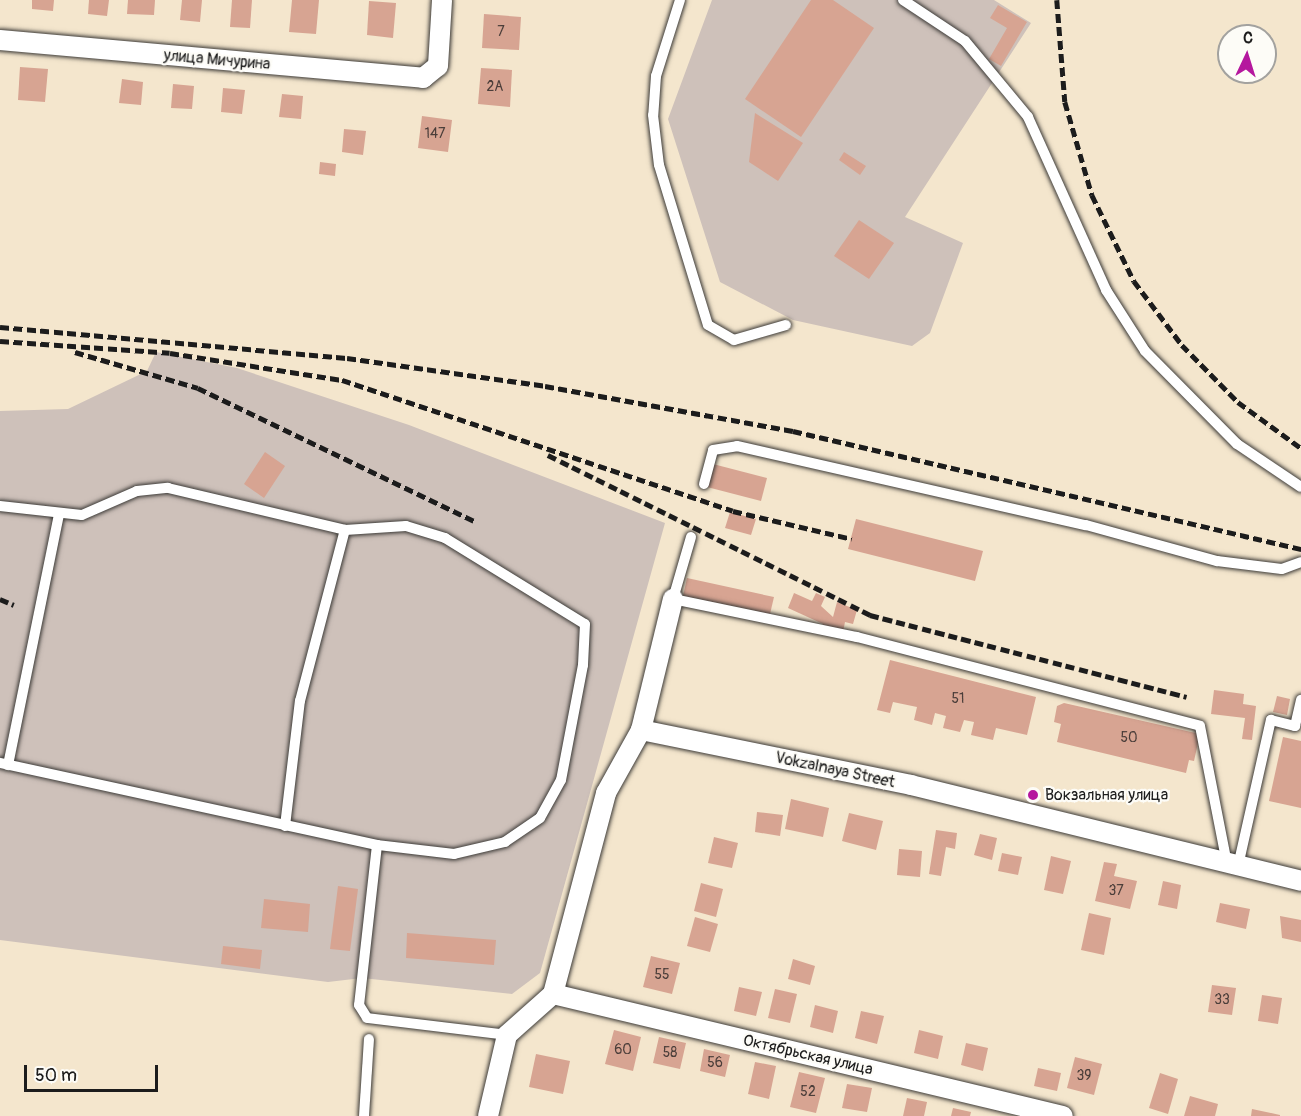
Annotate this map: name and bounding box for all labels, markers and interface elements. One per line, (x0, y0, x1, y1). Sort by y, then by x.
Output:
house number: 7 (497, 24, 505, 40)
north arrow (1217, 24, 1277, 84)
text: С (1242, 28, 1254, 48)
street label: улица Мичурина (163, 46, 271, 74)
house number: 2А (487, 79, 503, 95)
house number: 147 (425, 126, 445, 142)
house number: 51 (951, 691, 965, 707)
house number: 50 (1120, 730, 1138, 746)
street label: Vokzalnaya Street (773, 748, 897, 792)
place label: Вокзальная улица (1045, 785, 1168, 805)
marker: Вокзальная улица (1026, 788, 1040, 802)
house number: 37 (1108, 883, 1124, 899)
house number: 55 (654, 967, 670, 983)
house number: 33 (1214, 992, 1230, 1008)
street label: Октябрьская улица (741, 1031, 875, 1079)
house number: 60 (614, 1042, 632, 1058)
house number: 58 (663, 1045, 677, 1061)
scale bar (27, 1053, 160, 1091)
house number: 56 (707, 1055, 723, 1071)
text: 50 m (35, 1064, 77, 1087)
house number: 39 (1076, 1068, 1092, 1084)
house number: 52 (800, 1084, 816, 1100)

